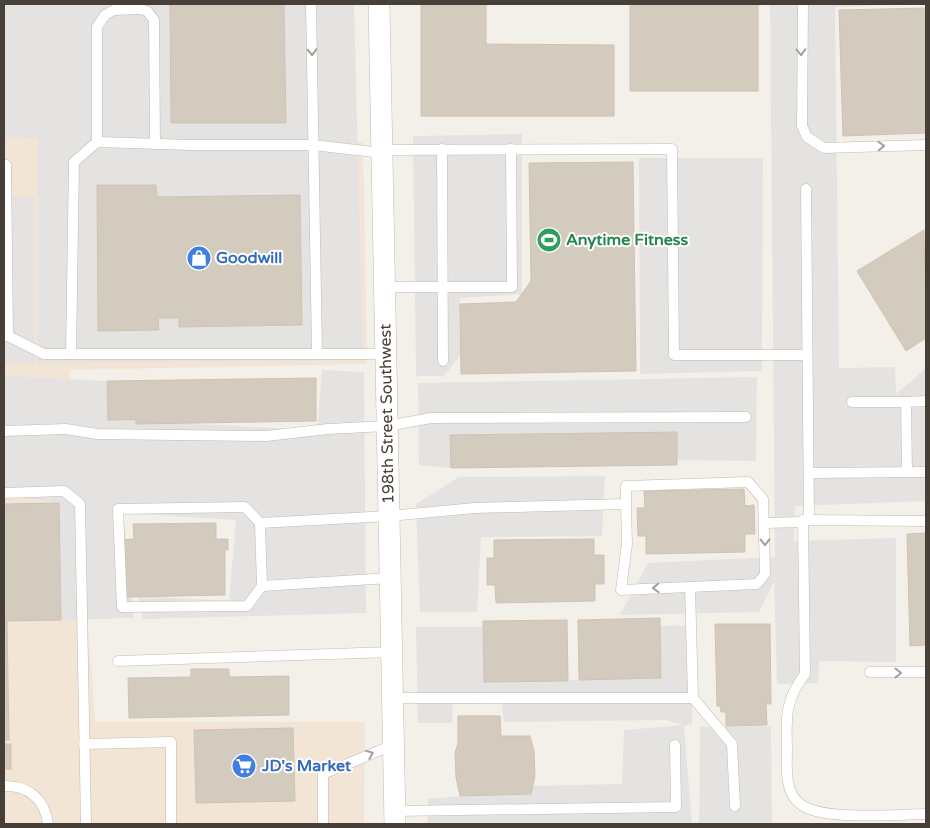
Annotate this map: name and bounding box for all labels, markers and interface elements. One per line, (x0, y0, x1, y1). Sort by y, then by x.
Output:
one-way arrow (307, 49, 317, 57)
one-way arrow (796, 49, 806, 57)
one-way arrow (877, 141, 885, 151)
sports icon: Anytime Fitness (536, 227, 562, 253)
place label: Anytime Fitness (566, 230, 688, 250)
shop icon: Goodwill (186, 245, 212, 271)
place label: Goodwill (216, 248, 282, 268)
street label: 198th Street Southwest (375, 324, 399, 504)
one-way arrow (760, 539, 770, 547)
one-way arrow (651, 583, 659, 594)
one-way arrow (894, 668, 902, 678)
one-way arrow (365, 750, 374, 761)
supermarket icon: JD's Market (231, 753, 257, 779)
place label: JD's Market (261, 756, 352, 776)

